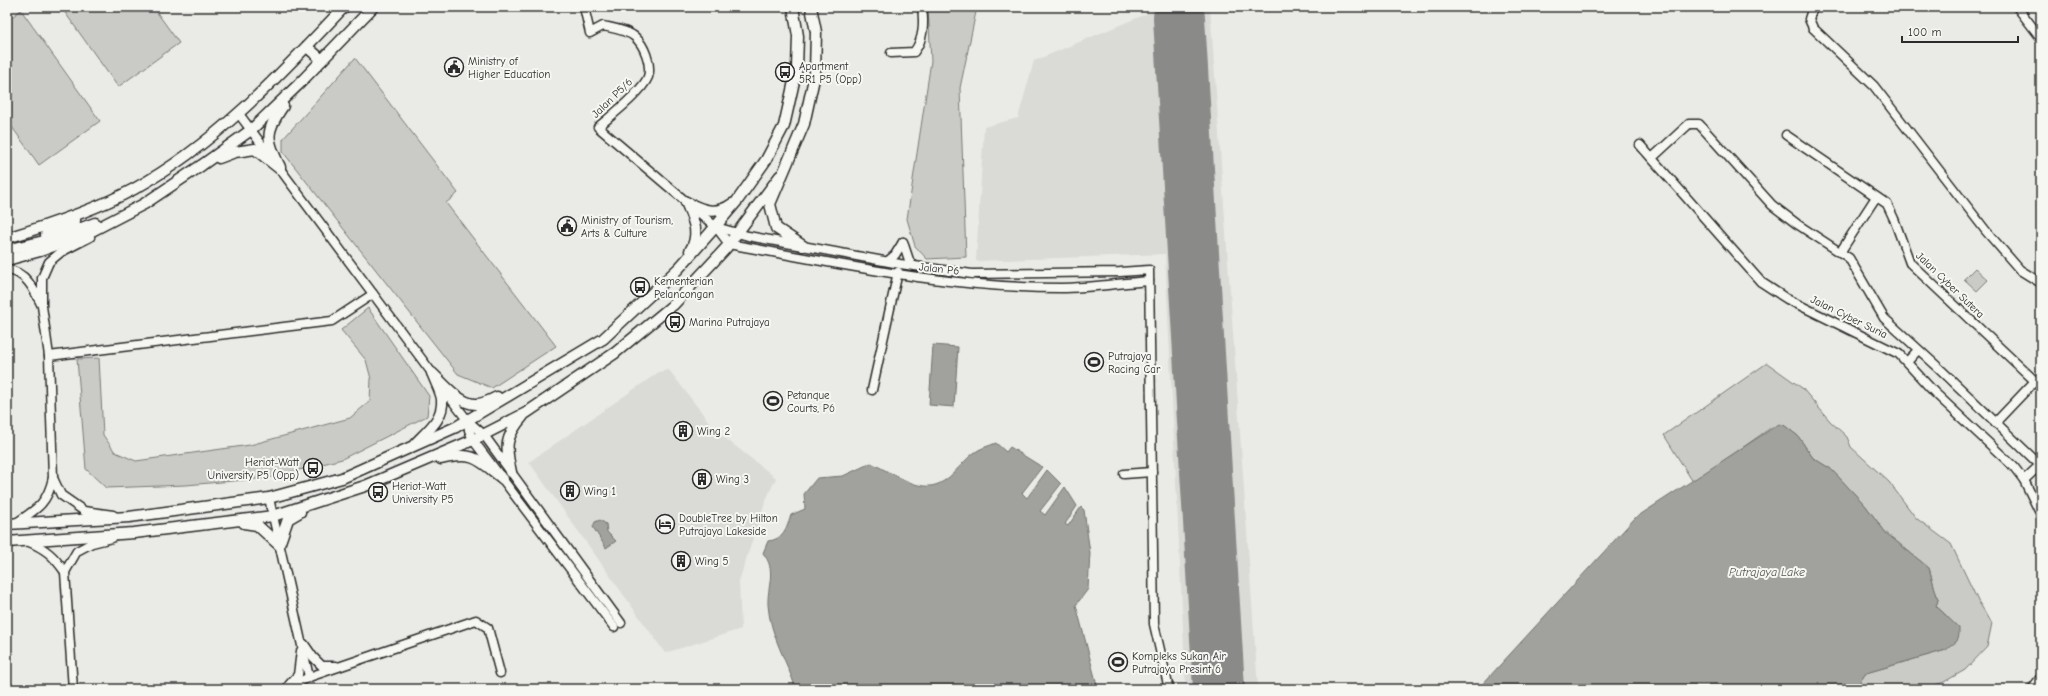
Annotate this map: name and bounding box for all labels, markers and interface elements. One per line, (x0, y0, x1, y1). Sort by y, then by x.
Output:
scale bar (1902, 18, 2018, 44)
text: 100 m (1908, 25, 1941, 39)
place label: Ministry of Higher Education (468, 55, 550, 81)
public building icon: Ministry of Higher Education (443, 56, 465, 78)
place label: Apartment 5R1 P5 (Opp) (799, 60, 862, 86)
bus stop icon: Apartment 5R1 P5 (Opp) (774, 61, 796, 83)
street label: Jalan P5/6 (589, 75, 635, 121)
place label: Ministry of Tourism, Arts & Culture (581, 214, 673, 240)
public building icon: Ministry of Tourism, Arts & Culture (556, 215, 578, 237)
street label: Jalan Cyber Sutera (1913, 249, 1987, 321)
street label: Jalan P6 (918, 260, 960, 278)
place label: Kementerian Pelancongan (654, 275, 714, 301)
bus stop icon: Kementerian Pelancongan (629, 276, 651, 298)
street label: Jalan Cyber Suria (1808, 293, 1890, 341)
bus stop icon: Marina Putrajaya (664, 311, 686, 333)
place label: Marina Putrajaya (689, 316, 770, 329)
place label: Putrajaya Racing Car (1108, 350, 1161, 376)
sports icon: Putrajaya Racing Car (1083, 351, 1105, 373)
place label: Petanque Courts, P6 (787, 389, 835, 415)
sports icon: Petanque Courts, P6 (762, 390, 784, 412)
building icon: Wing 2 (672, 420, 694, 442)
place label: Wing 2 (697, 425, 731, 438)
place label: Heriot-Watt University P5 (Opp) (208, 456, 300, 482)
bus stop icon: Heriot-Watt University P5 (Opp) (302, 457, 324, 479)
building icon: Wing 3 (691, 468, 713, 490)
place label: Wing 3 (716, 473, 749, 486)
place label: Heriot-Watt University P5 (392, 480, 453, 506)
building icon: Wing 1 (559, 480, 581, 502)
bus stop icon: Heriot-Watt University P5 (367, 481, 389, 503)
place label: Wing 1 (584, 485, 616, 498)
place label: DoubleTree by Hilton Putrajaya Lakeside (679, 512, 778, 538)
hotel icon: DoubleTree by Hilton Putrajaya Lakeside (654, 513, 676, 535)
building icon: Wing 5 (670, 550, 692, 572)
place label: Wing 5 (695, 555, 729, 568)
water label: Putrajaya Lake (1729, 565, 1805, 579)
place label: Kompleks Sukan Air Putrajaya Presint 6 (1132, 650, 1227, 676)
sports icon: Kompleks Sukan Air Putrajaya Presint 6 (1107, 651, 1129, 673)

